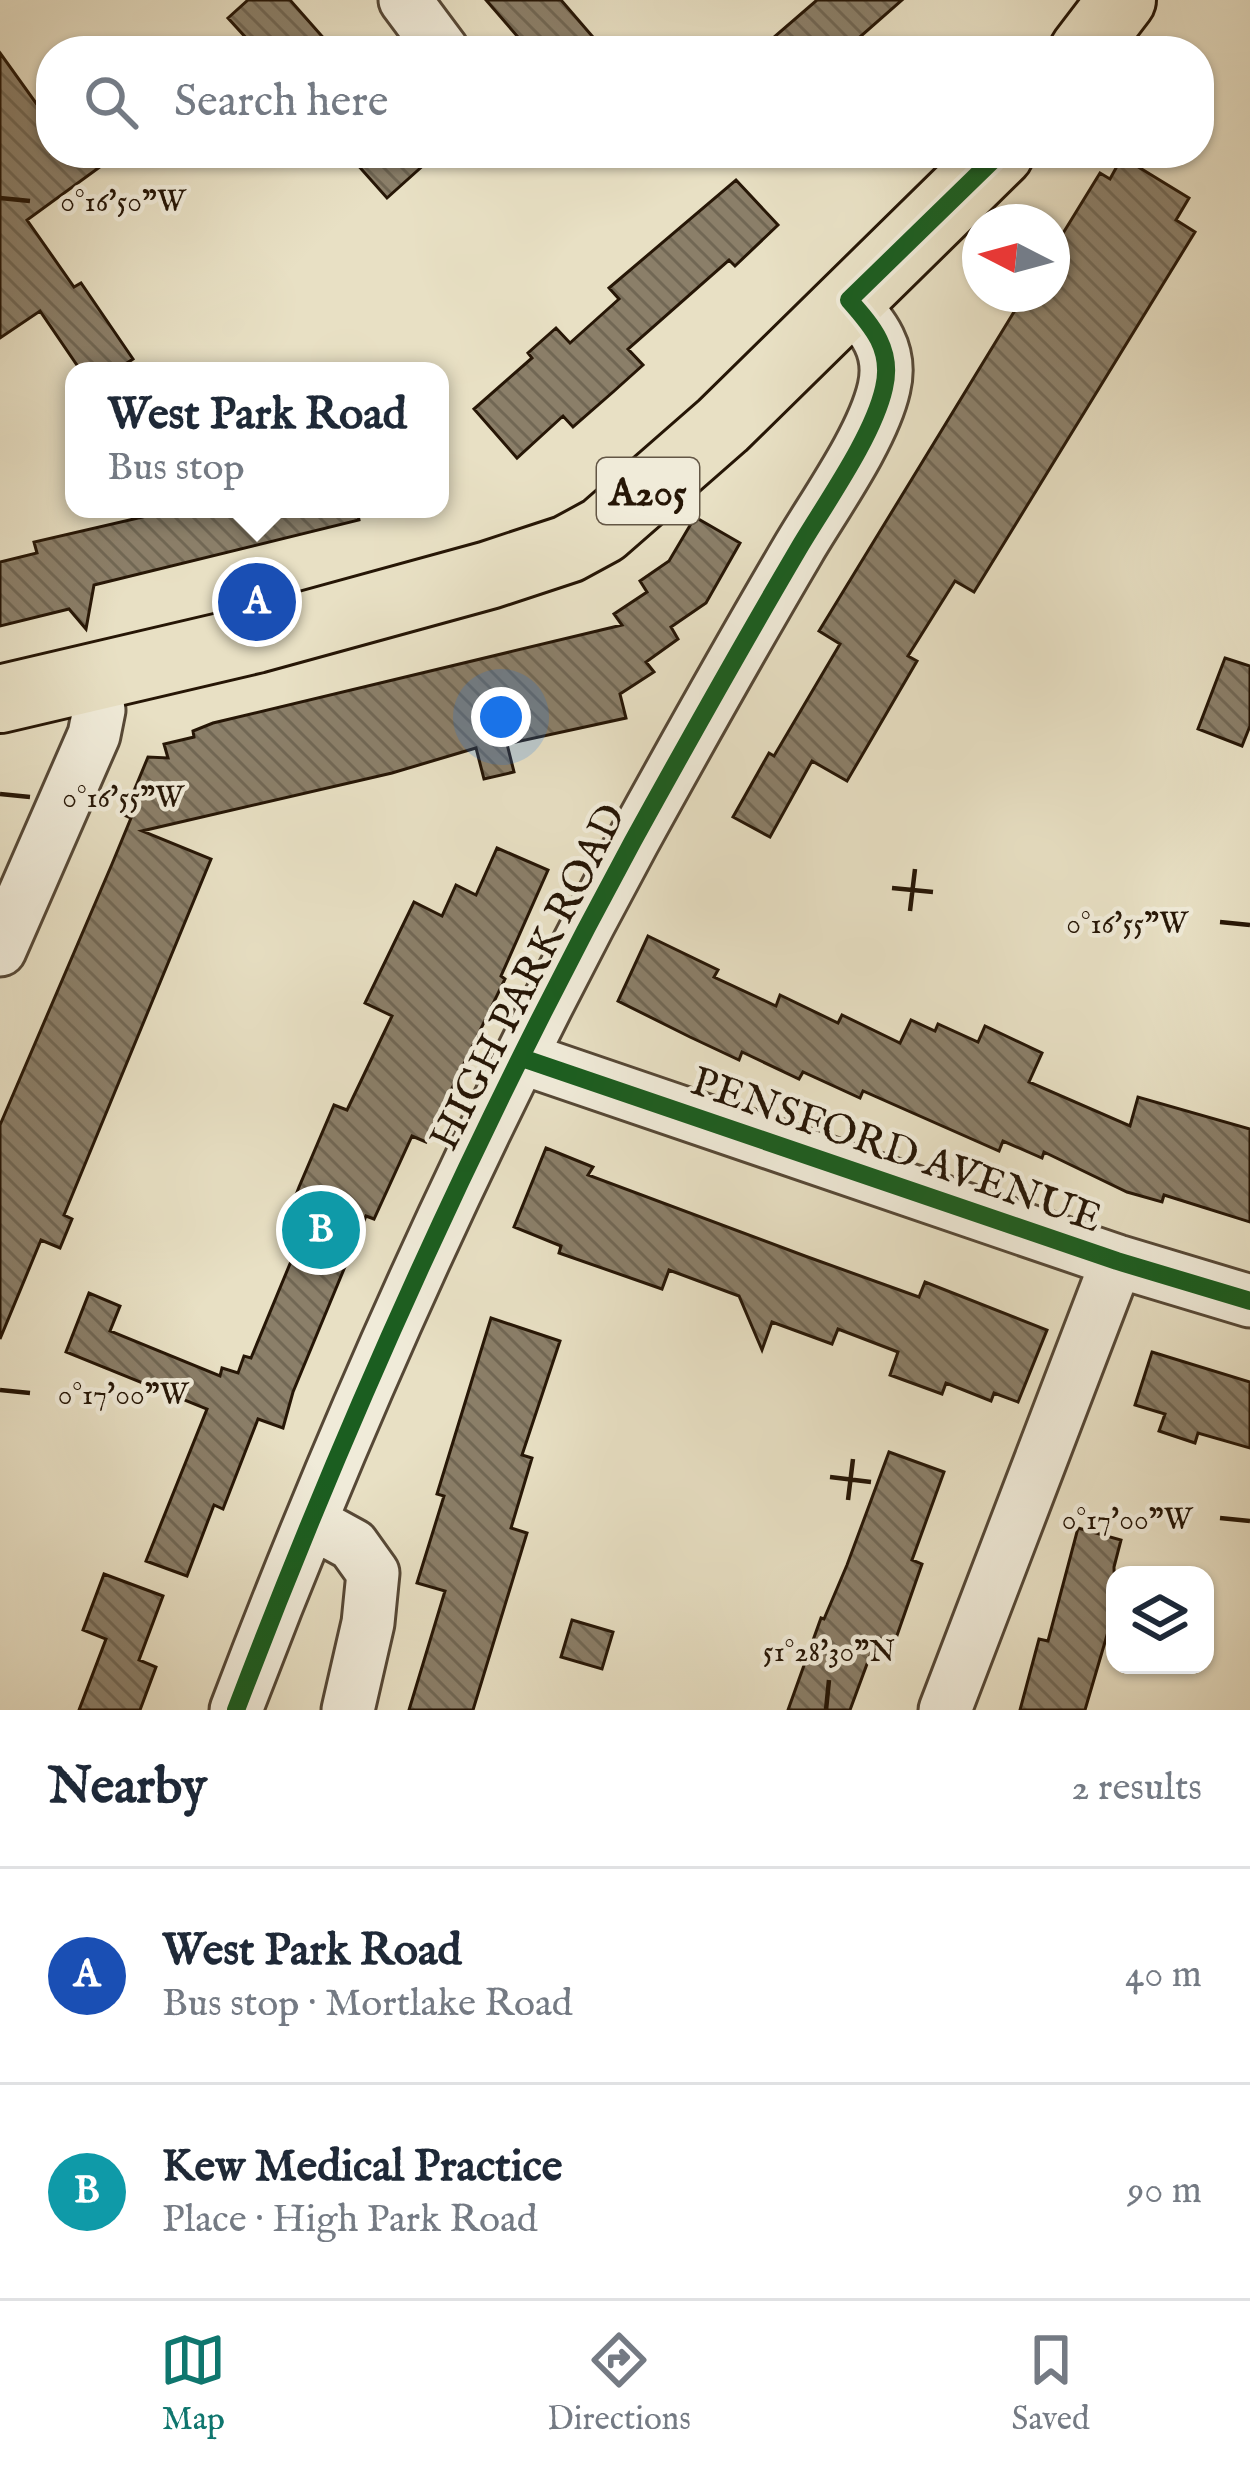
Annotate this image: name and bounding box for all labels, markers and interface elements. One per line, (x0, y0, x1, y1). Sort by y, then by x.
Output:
search box (36, 36, 1214, 168)
icon: search (78, 69, 144, 135)
text: Search here (174, 74, 388, 131)
text: 0°16'50"W (60, 184, 187, 222)
north arrow (962, 204, 1070, 312)
popup (65, 362, 449, 518)
text: West Park Road (107, 387, 407, 444)
text: Bus stop (107, 444, 245, 493)
road number: A205 (597, 458, 699, 524)
pin: A (218, 557, 296, 647)
your location (471, 687, 531, 747)
text: 0°16'55"W (62, 780, 185, 818)
street label: HIGH PARK ROAD (419, 795, 639, 1160)
text: 0°16'55"W (1066, 906, 1189, 944)
street label: PENSFORD AVENUE (684, 1056, 1108, 1246)
pin: B (282, 1185, 360, 1275)
text: 0°17'00"W (58, 1377, 190, 1415)
text: 0°17'00"W (1062, 1502, 1194, 1540)
map controls (1106, 1566, 1214, 1674)
button: layers (1106, 1566, 1214, 1674)
text: 51°28'30"N (763, 1634, 895, 1672)
text: Nearby (48, 1756, 207, 1821)
text: 2 results (1071, 1764, 1202, 1813)
text: West Park Road (162, 1923, 462, 1980)
text: A (74, 1951, 100, 2000)
text: 40 m (1125, 1951, 1202, 2000)
text: Bus stop · Mortlake Road (162, 1980, 573, 2029)
text: Kew Medical Practice (162, 2139, 563, 2196)
text: B (74, 2167, 100, 2216)
text: 90 m (1127, 2167, 1202, 2216)
text: Place · High Park Road (162, 2196, 538, 2245)
tab: Map (160, 2327, 226, 2441)
tab: Directions (547, 2327, 691, 2441)
tab: Saved (1012, 2327, 1090, 2441)

